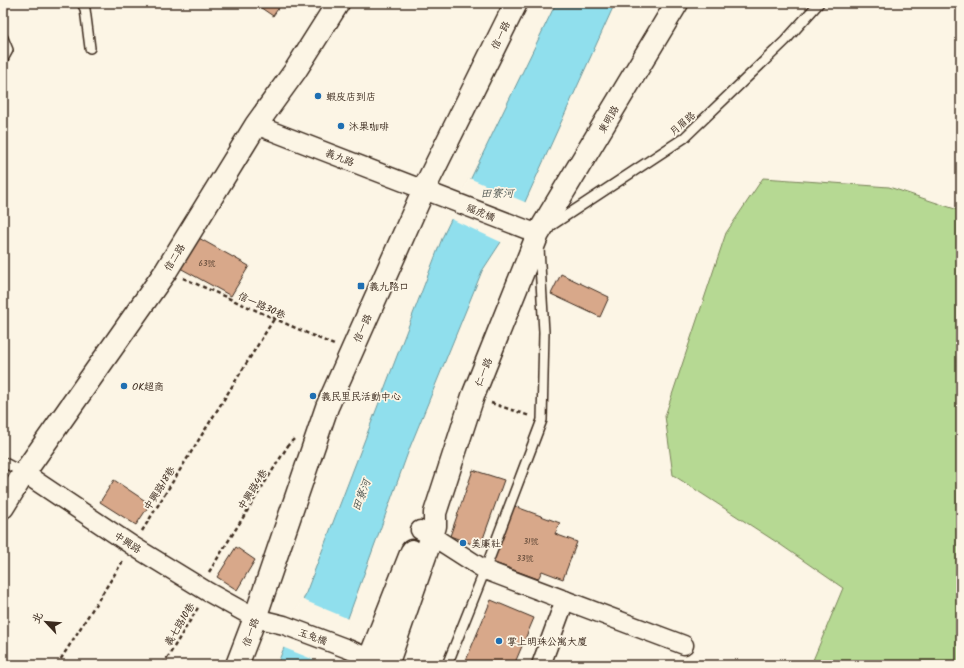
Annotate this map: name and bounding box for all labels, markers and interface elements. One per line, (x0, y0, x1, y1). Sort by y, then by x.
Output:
street label: 信一路 (487, 18, 515, 52)
place label: 蝦皮店到店 (326, 89, 376, 105)
marker: 蝦皮店到店 (313, 91, 323, 101)
street label: 東明路 (594, 103, 623, 136)
street label: 月眉路 (666, 108, 699, 140)
place label: 沐果咖啡 (349, 119, 389, 135)
marker: 沐果咖啡 (336, 121, 346, 131)
street label: 義九路 (323, 145, 357, 171)
water label: 田寮河 (481, 185, 515, 203)
street label: 福虎橋 (464, 200, 498, 226)
street label: 信二路 (160, 241, 190, 274)
house number: 63號 (198, 257, 216, 270)
place label: 義九路口 (369, 279, 409, 295)
marker: 義九路口 (356, 281, 366, 291)
street label: 信一路30巷 (235, 288, 289, 324)
street label: 信一路 (350, 311, 376, 345)
street label: 仁一路 (471, 355, 497, 389)
place label: OK超商 (132, 379, 164, 395)
marker: OK超商 (119, 381, 129, 391)
place label: 義民里民活動中心 (321, 389, 401, 405)
marker: 義民里民活動中心 (308, 391, 318, 401)
street label: 中興路18巷 (140, 463, 180, 514)
street label: 中興路4巷 (234, 465, 272, 513)
water label: 田寮河 (348, 475, 377, 514)
street label: 中興路 (111, 528, 144, 558)
house number: 31號 (523, 535, 539, 548)
place label: 美廉社 (471, 536, 501, 552)
marker: 美廉社 (458, 538, 468, 548)
house number: 33號 (516, 552, 534, 565)
street label: 義七路10巷 (161, 599, 200, 649)
north arrow (26, 602, 66, 642)
text: 北 (27, 609, 48, 627)
street label: 信一路 (238, 616, 264, 649)
street label: 玉兔橋 (296, 624, 329, 650)
place label: 掌上明珠公寓大廈 (507, 634, 587, 650)
marker: 掌上明珠公寓大廈 (494, 636, 504, 646)

